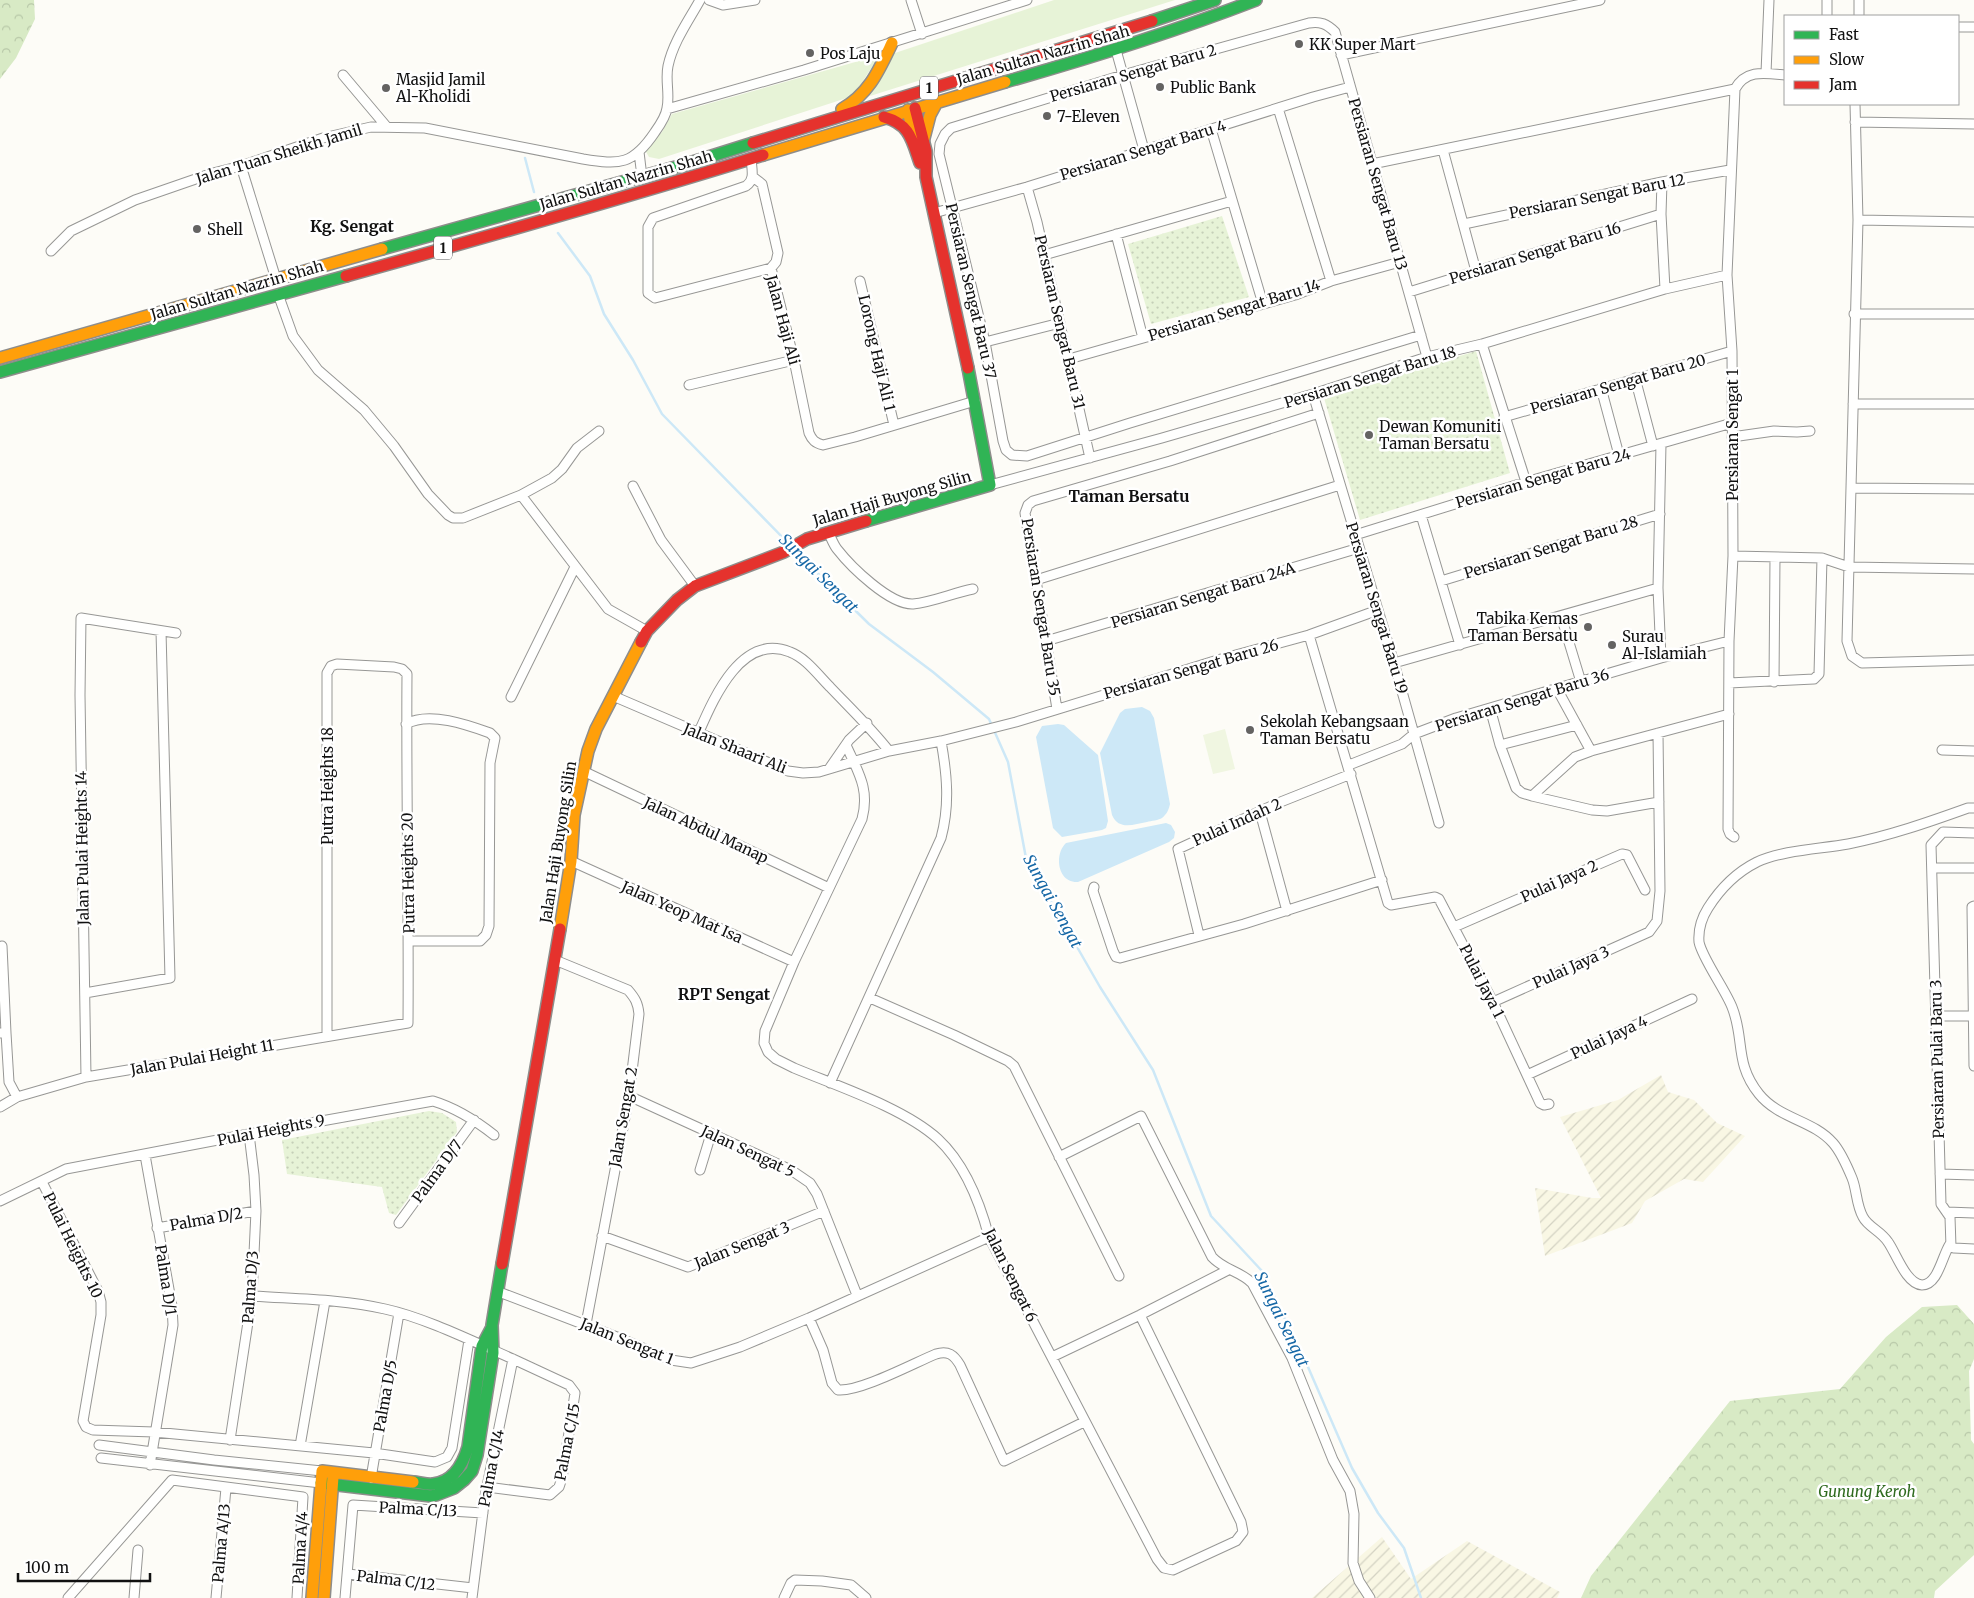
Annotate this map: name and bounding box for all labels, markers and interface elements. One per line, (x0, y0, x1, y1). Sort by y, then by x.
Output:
legend (1784, 15, 1959, 105)
street label: Jalan Sultan Nazrin Shah (953, 21, 1132, 89)
text: Fast (1829, 25, 1859, 44)
place label: KK Super Mart (1309, 35, 1416, 54)
marker: KK Super Mart (1293, 38, 1305, 50)
street label: Persiaran Sengat Baru 2 (1048, 40, 1218, 106)
place label: Pos Laju (820, 44, 881, 63)
marker: Pos Laju (804, 47, 816, 59)
text: Slow (1829, 50, 1864, 69)
place label: Masjid Jamil Al-Kholidi (395, 70, 486, 106)
text: Jam (1828, 75, 1857, 94)
road number: 1 (920, 76, 938, 100)
place label: Public Bank (1170, 78, 1257, 97)
marker: Public Bank (1154, 81, 1166, 93)
marker: Masjid Jamil Al-Kholidi (380, 82, 392, 94)
street label: Persiaran Sengat Baru 13 (1344, 96, 1412, 272)
place label: 7-Eleven (1057, 107, 1120, 126)
marker: 7-Eleven (1041, 110, 1053, 122)
street label: Persiaran Sengat Baru 4 (1058, 116, 1228, 184)
street label: Jalan Tuan Sheikh Jamil (193, 120, 365, 189)
street label: Jalan Sultan Nazrin Shah (536, 146, 715, 214)
street label: Persiaran Sengat Baru 12 (1507, 170, 1687, 222)
street label: Persiaran Sengat Baru 37 (942, 201, 1001, 381)
district label: Kg. Sengat (310, 216, 395, 236)
street label: Persiaran Sengat Baru 16 (1447, 218, 1623, 288)
place label: Shell (207, 220, 243, 239)
marker: Shell (191, 223, 203, 235)
street label: Persiaran Sengat Baru 31 (1031, 233, 1089, 411)
road number: 1 (434, 237, 452, 260)
street label: Jalan Sultan Nazrin Shah (147, 256, 326, 324)
street label: Jalan Haji Ali (762, 272, 804, 367)
street label: Persiaran Sengat Baru 14 (1146, 275, 1322, 345)
street label: Lorong Haji Ali 1 (854, 293, 900, 413)
street label: Persiaran Sengat Baru 18 (1282, 342, 1458, 412)
street label: Persiaran Sengat Baru 20 (1528, 350, 1708, 418)
street label: Persiaran Sengat 1 (1723, 369, 1742, 501)
place label: Dewan Komuniti Taman Bersatu (1379, 417, 1501, 453)
marker: Dewan Komuniti Taman Bersatu (1363, 429, 1375, 441)
street label: Persiaran Sengat Baru 24 (1453, 444, 1633, 512)
street label: Jalan Haji Buyong Silin (810, 466, 973, 530)
district label: Taman Bersatu (1068, 486, 1190, 506)
street label: Persiaran Sengat Baru 28 (1462, 511, 1640, 583)
street label: Persiaran Sengat Baru 35 (1018, 517, 1064, 697)
street label: Persiaran Sengat Baru 19 (1342, 520, 1412, 696)
water label: Sungai Sengat (775, 529, 863, 617)
street label: Persiaran Sengat Baru 24A (1109, 558, 1298, 632)
place label: Tabika Kemas Taman Bersatu (1468, 609, 1578, 645)
marker: Tabika Kemas Taman Bersatu (1582, 621, 1594, 633)
place label: Surau Al-Islamiah (1621, 627, 1707, 663)
street label: Persiaran Sengat Baru 26 (1101, 635, 1281, 703)
marker: Surau Al-Islamiah (1606, 639, 1618, 651)
street label: Persiaran Sengat Baru 36 (1433, 664, 1611, 736)
place label: Sekolah Kebangsaan Taman Bersatu (1260, 712, 1409, 748)
street label: Jalan Shaari Ali (680, 718, 790, 777)
marker: Sekolah Kebangsaan Taman Bersatu (1244, 724, 1256, 736)
street label: Putra Heights 18 (318, 727, 337, 845)
street label: Jalan Haji Buyong Silin (536, 760, 580, 925)
street label: Jalan Pulai Heights 14 (71, 771, 93, 926)
street label: Jalan Abdul Manap (640, 792, 772, 867)
street label: Pulai Indah 2 (1190, 794, 1284, 850)
street label: Putra Heights 20 (397, 812, 419, 934)
water label: Sungai Sengat (1019, 851, 1087, 952)
street label: Pulai Jaya 2 (1518, 856, 1601, 906)
street label: Jalan Yeop Mat Isa (618, 876, 746, 947)
street label: Pulai Jaya 1 (1455, 941, 1509, 1021)
street label: Pulai Jaya 3 (1530, 942, 1612, 992)
street label: Persiaran Pulai Baru 3 (1926, 979, 1948, 1139)
district label: RPT Sengat (678, 984, 771, 1004)
street label: Pulai Jaya 4 (1568, 1011, 1650, 1063)
street label: Jalan Pulai Height 11 (128, 1035, 275, 1079)
street label: Jalan Sengat 2 (605, 1065, 641, 1170)
street label: Pulai Heights 9 (216, 1110, 326, 1150)
street label: Jalan Sengat 5 (697, 1121, 798, 1181)
street label: Palma D/7 (408, 1135, 467, 1206)
street label: Pulai Heights 10 (39, 1189, 107, 1301)
street label: Palma D/2 (168, 1203, 244, 1235)
street label: Jalan Sengat 3 (691, 1217, 792, 1273)
street label: Jalan Sengat 6 (980, 1224, 1042, 1325)
street label: Palma D/1 (151, 1243, 181, 1317)
street label: Palma D/3 (238, 1250, 262, 1324)
water label: Sungai Sengat (1250, 1268, 1314, 1370)
street label: Jalan Sengat 1 (576, 1313, 677, 1368)
street label: Palma D/5 (369, 1358, 401, 1434)
street label: Palma C/15 (550, 1402, 584, 1482)
street label: Palma C/14 (474, 1428, 508, 1508)
park label: Gunung Keroh (1818, 1482, 1916, 1501)
street label: Palma C/13 (378, 1497, 458, 1521)
street label: Palma A/13 (208, 1503, 234, 1583)
street label: Palma A/4 (289, 1511, 311, 1585)
scale bar (18, 1550, 150, 1582)
text: 100 m (25, 1558, 69, 1577)
street label: Palma C/12 (356, 1566, 436, 1594)

